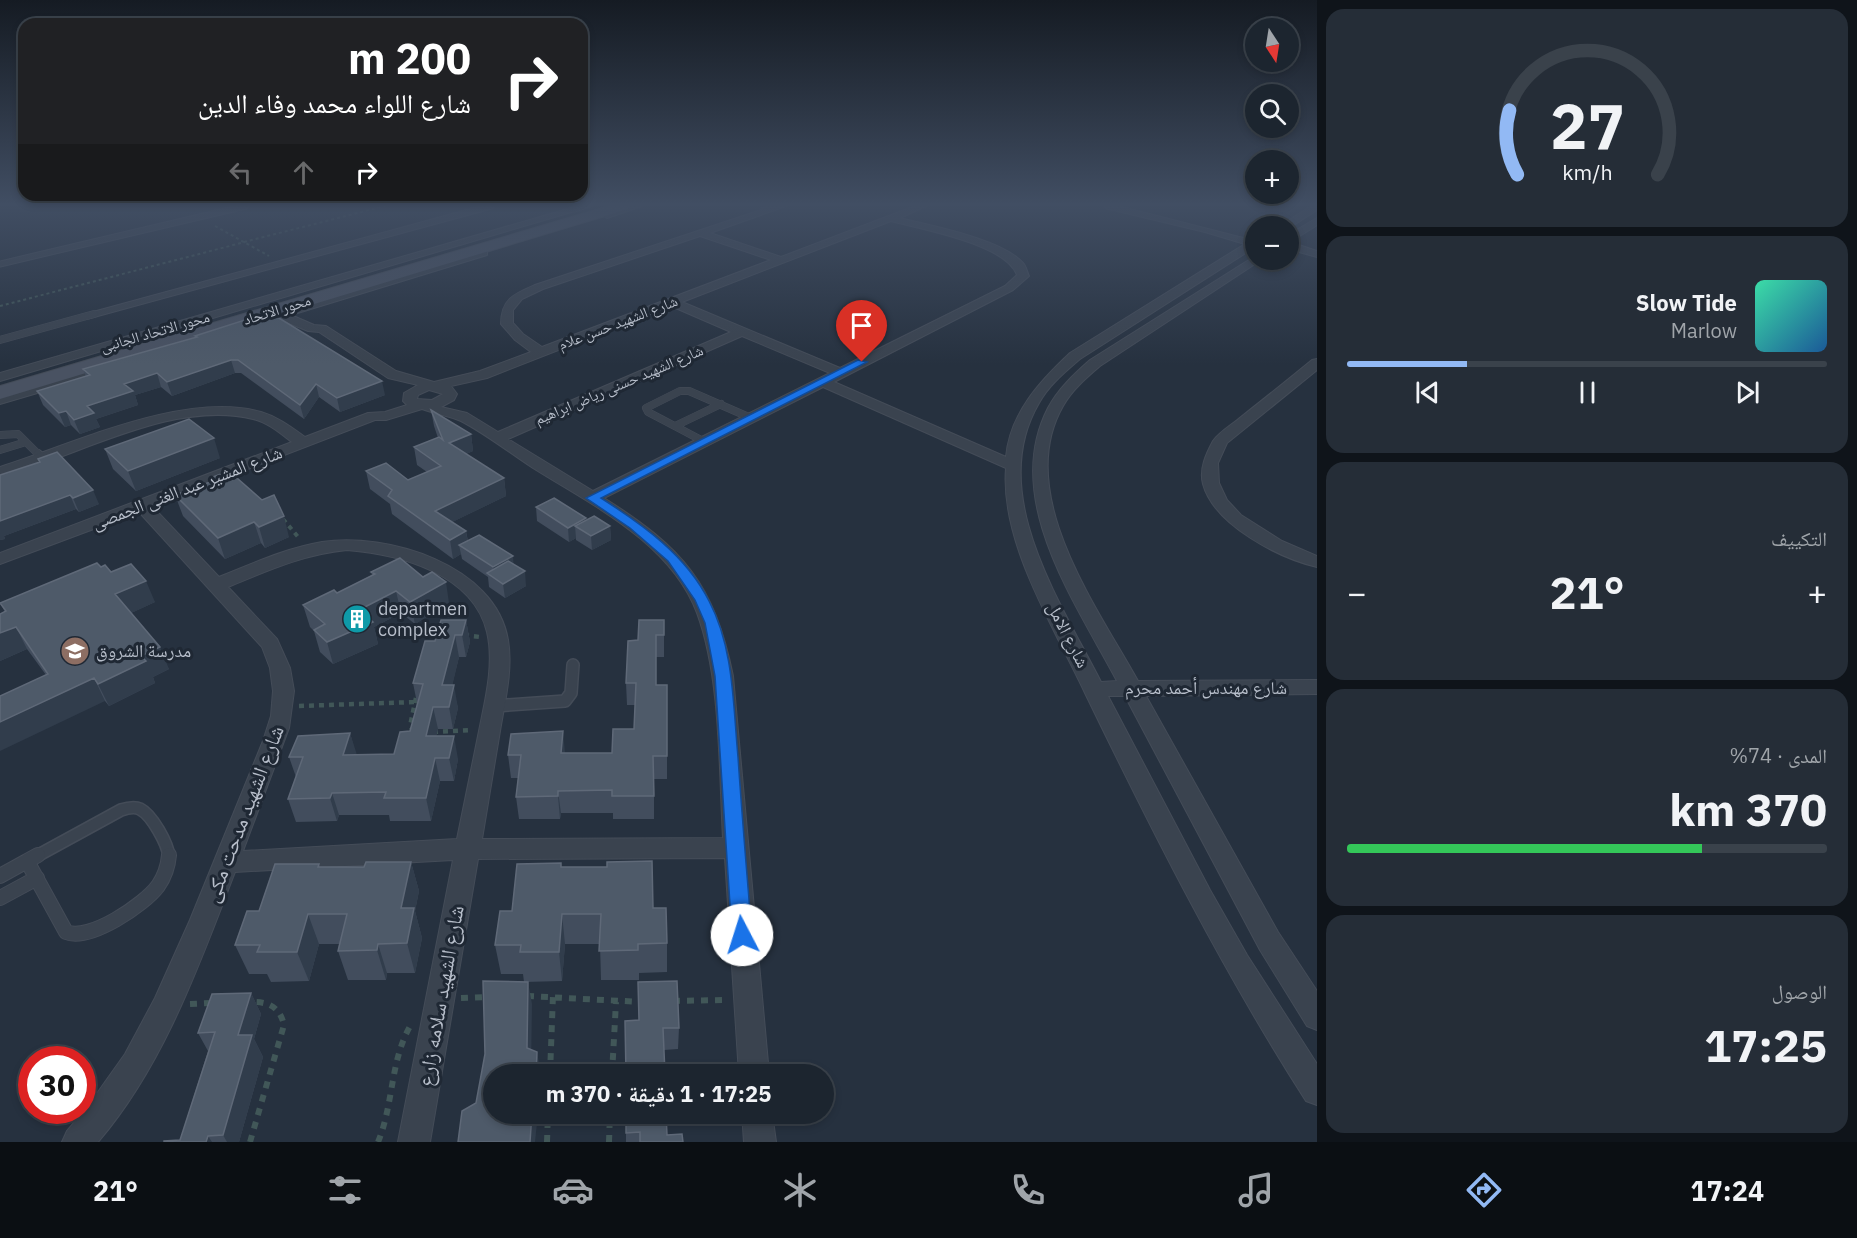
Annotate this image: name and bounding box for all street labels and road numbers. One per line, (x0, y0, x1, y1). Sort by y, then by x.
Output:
street label: محور الاتحاد (241, 290, 313, 329)
street label: شارع الشهيد حسن علام (555, 291, 681, 355)
street label: محور الاتحاد الجانبى (98, 307, 212, 357)
street label: شارع الشهيد حسنى رياض ابراهيم (532, 340, 706, 430)
street label: شارع المشير عبد الغنى الجمصى (88, 441, 285, 535)
street label: شارع الامل (1042, 598, 1095, 672)
street label: شارع مهندس أحمد محرم (1125, 676, 1287, 700)
street label: شارع الشهيد مدحت مكى (196, 721, 290, 906)
street label: شارع الشهيد سلامه زارع (410, 903, 470, 1089)

